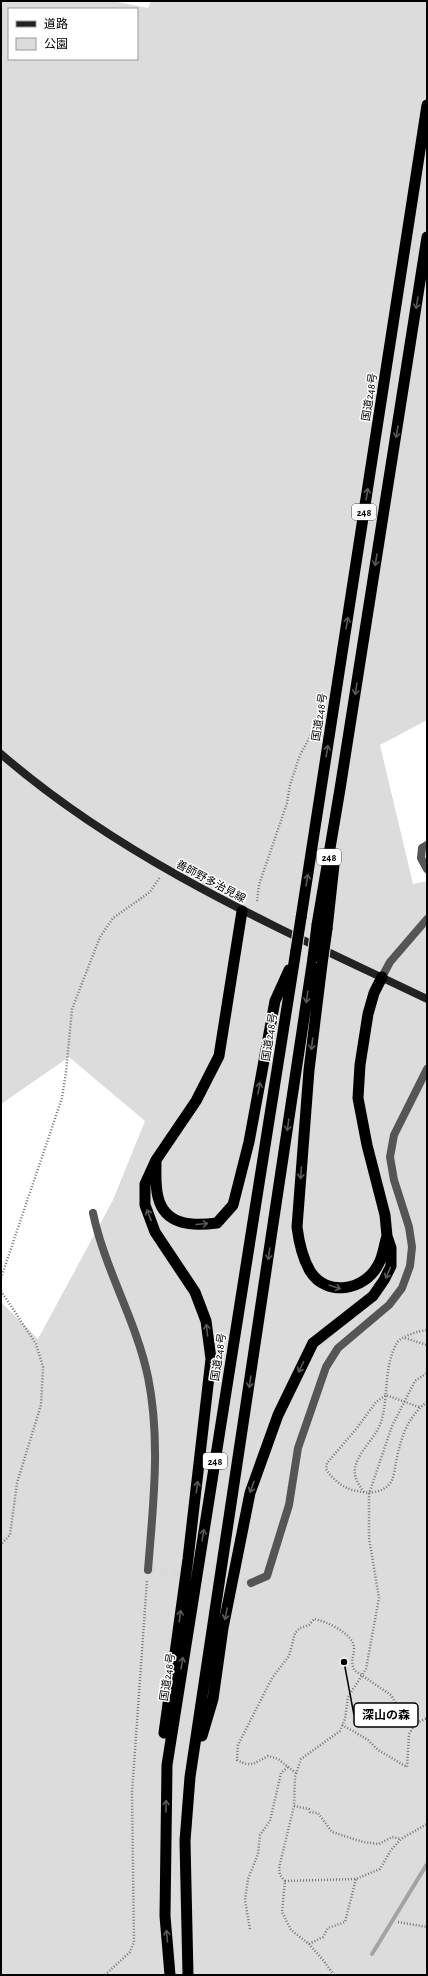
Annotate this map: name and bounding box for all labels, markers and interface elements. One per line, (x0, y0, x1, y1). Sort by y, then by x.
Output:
legend (8, 8, 138, 60)
text: 道路 (44, 17, 68, 30)
text: 公園 (44, 38, 68, 50)
one-way arrow (413, 296, 421, 309)
street label: 国道248号 (359, 372, 379, 422)
one-way arrow (393, 425, 401, 438)
one-way arrow (363, 488, 371, 501)
road number: 248 (352, 504, 376, 520)
one-way arrow (372, 553, 380, 566)
one-way arrow (343, 617, 351, 630)
one-way arrow (352, 682, 360, 695)
street label: 国道248号 (309, 692, 329, 742)
one-way arrow (323, 745, 331, 758)
road number: 248 (317, 849, 341, 865)
street label: 善師野多治見線 (174, 858, 248, 904)
one-way arrow (303, 874, 311, 887)
one-way arrow (303, 990, 311, 1003)
street label: 国道248号 (259, 1012, 279, 1062)
one-way arrow (309, 1037, 316, 1050)
one-way arrow (255, 1082, 263, 1095)
one-way arrow (284, 1118, 292, 1131)
one-way arrow (298, 1166, 305, 1179)
one-way arrow (145, 1210, 153, 1222)
one-way arrow (195, 1221, 208, 1228)
one-way arrow (265, 1247, 273, 1260)
one-way arrow (383, 1267, 391, 1279)
one-way arrow (328, 1284, 341, 1291)
one-way arrow (204, 1324, 211, 1337)
street label: 国道248号 (208, 1332, 228, 1382)
one-way arrow (297, 1361, 304, 1373)
one-way arrow (246, 1375, 254, 1388)
road number: 248 (203, 1453, 227, 1469)
one-way arrow (193, 1481, 200, 1494)
one-way arrow (248, 1481, 256, 1493)
one-way arrow (199, 1529, 207, 1542)
one-way arrow (222, 1607, 230, 1620)
one-way arrow (176, 1610, 184, 1623)
street label: 国道248号 (157, 1652, 177, 1702)
one-way arrow (179, 1657, 187, 1670)
callout: 深山の森 (354, 1703, 418, 1727)
text: 深山の森 (362, 1708, 410, 1721)
one-way arrow (162, 1800, 170, 1813)
one-way arrow (163, 1930, 171, 1943)

